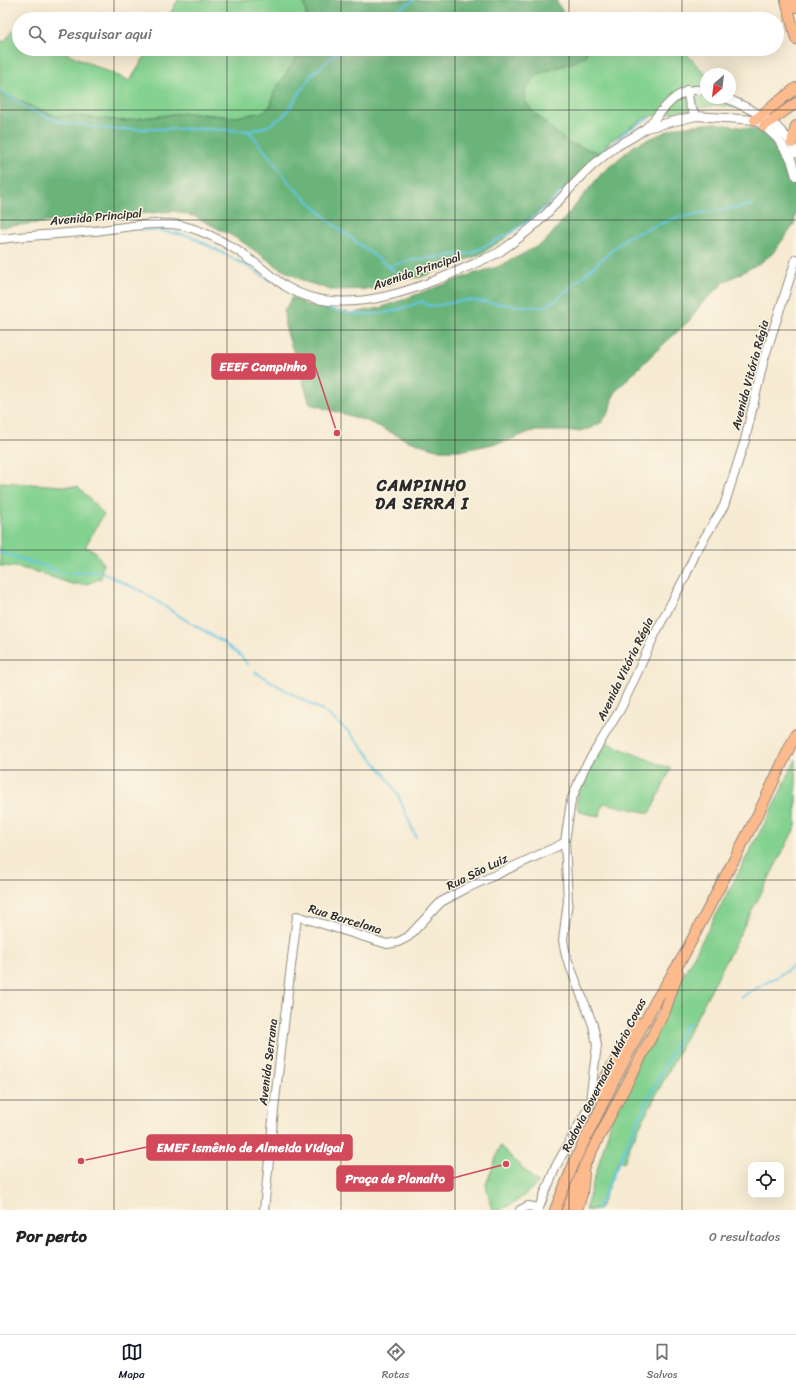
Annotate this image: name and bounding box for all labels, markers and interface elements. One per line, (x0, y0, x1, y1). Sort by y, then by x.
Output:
search box (12, 12, 784, 56)
text: Pesquisar aqui (58, 21, 152, 47)
icon: search (26, 23, 48, 45)
north arrow (700, 68, 736, 104)
street label: Avenida Principal (48, 202, 143, 232)
street label: Avenida Principal (369, 245, 465, 297)
street label: Avenida Vitória Régia (725, 317, 775, 433)
callout: EEEF Campinho (212, 354, 315, 379)
text: EEEF Campinho (219, 355, 307, 378)
district label: CAMPINHO DA SERRA I (375, 471, 469, 518)
street label: Avenida Vitória Régia (590, 613, 660, 725)
street label: Rua São Luiz (442, 847, 512, 896)
street label: Rua Barcelona (306, 897, 384, 941)
street label: Rodovia Governador Mário Covas (555, 994, 653, 1156)
street label: Avenida Serrana (252, 1017, 284, 1108)
callout: EMEF Ismênio de Almeida Vidigal (147, 1135, 352, 1160)
text: EMEF Ismênio de Almeida Vidigal (156, 1136, 345, 1159)
map controls (748, 1162, 784, 1198)
button: locate (748, 1162, 784, 1198)
callout: Praça de Planalto (337, 1166, 453, 1191)
text: Praça de Planalto (345, 1167, 445, 1190)
text: Por perto (16, 1221, 87, 1251)
text: 0 resultados (709, 1225, 780, 1248)
tab: Mapa (119, 1341, 144, 1384)
tab: Rotas (382, 1341, 409, 1384)
tab: Salvos (647, 1341, 677, 1384)

